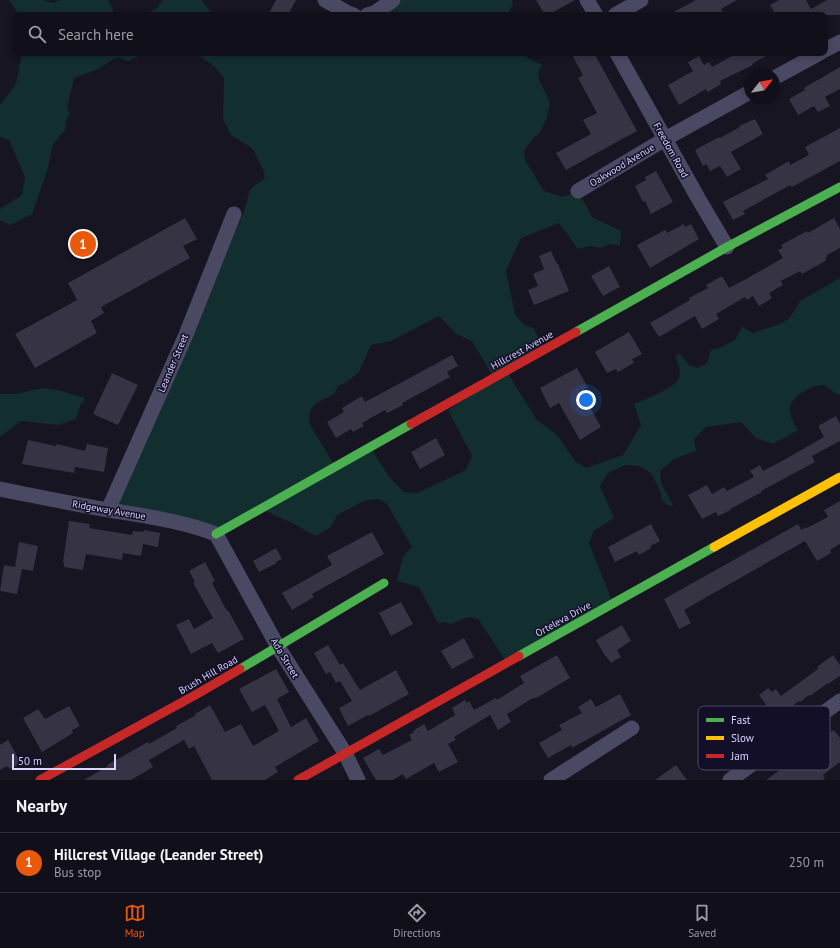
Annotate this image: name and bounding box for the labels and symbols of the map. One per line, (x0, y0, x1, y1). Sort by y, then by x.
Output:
north arrow (744, 68, 780, 104)
street label: Freedom Road (650, 120, 692, 180)
street label: Oakwood Avenue (587, 140, 657, 190)
pin: 1 (70, 229, 96, 259)
street label: Hillcrest Avenue (488, 327, 556, 373)
street label: Leander Street (155, 331, 191, 394)
your location (576, 390, 596, 410)
street label: Ridgeway Avenue (71, 497, 147, 523)
street label: Orteleva Drive (533, 598, 593, 640)
street label: Ada Street (268, 636, 302, 681)
street label: Brush Hill Road (176, 653, 240, 697)
legend (698, 706, 830, 770)
text: Fast (731, 713, 751, 727)
text: Slow (731, 731, 754, 745)
text: Jam (730, 749, 749, 763)
scale bar (12, 752, 116, 771)

